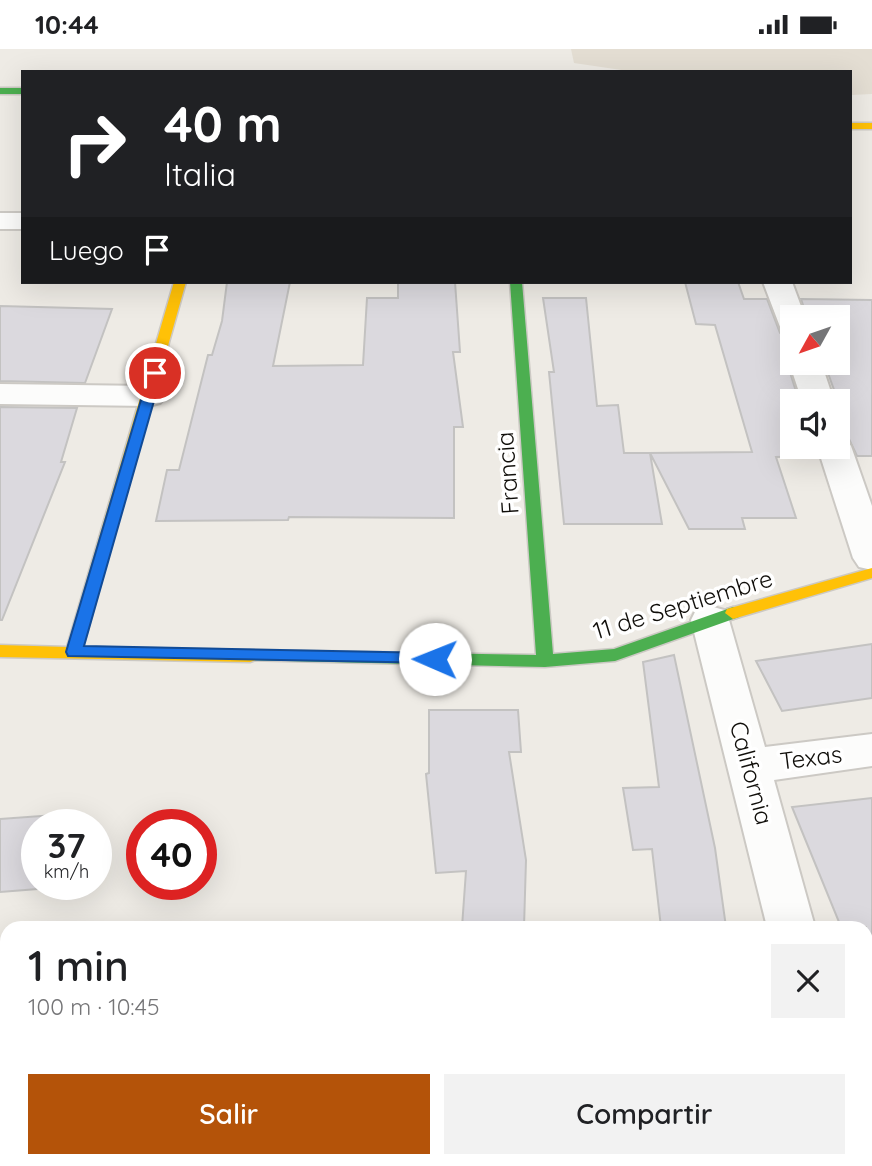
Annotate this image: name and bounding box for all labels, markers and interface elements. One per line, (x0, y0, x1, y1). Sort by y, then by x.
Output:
text: 10:44 (35, 8, 99, 41)
text: 40 m (164, 93, 282, 154)
icon: right (49, 98, 140, 189)
text: Italia (164, 154, 236, 194)
icon: arrive (138, 231, 176, 269)
text: Luego (49, 234, 124, 267)
north arrow (780, 305, 850, 375)
map controls (780, 305, 850, 459)
pin (125, 343, 185, 403)
icon: arrive (136, 354, 174, 392)
button: sound (780, 389, 850, 459)
street label: Francia (489, 431, 525, 515)
street label: 11 de Septiembre (589, 562, 776, 646)
position arrow (398, 622, 472, 696)
street label: California (724, 718, 780, 828)
street label: Texas (778, 738, 844, 776)
speed limit sign: 40 (126, 809, 217, 900)
text: 37 (47, 823, 86, 867)
text: km/h (44, 860, 89, 883)
text: 1 min (28, 939, 129, 992)
button: close (771, 944, 845, 1018)
text: 100 m · 10:45 (28, 992, 160, 1021)
button: Salir (28, 1074, 430, 1154)
button: Compartir (444, 1074, 845, 1154)

